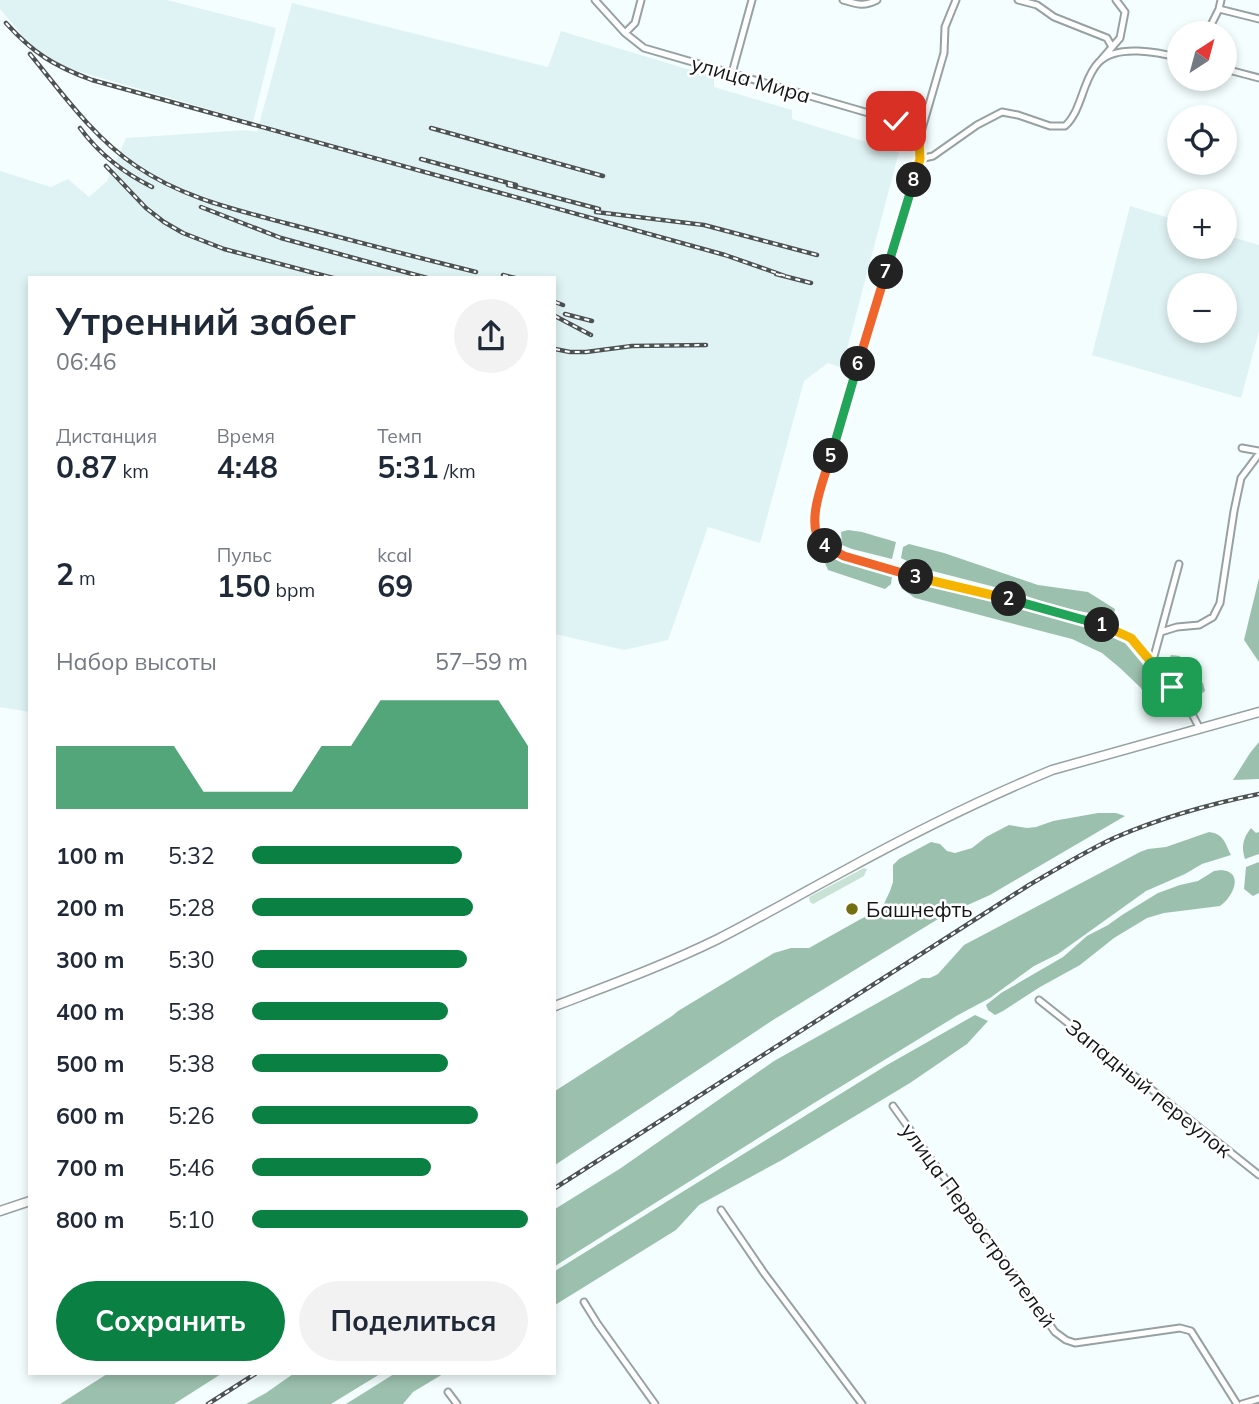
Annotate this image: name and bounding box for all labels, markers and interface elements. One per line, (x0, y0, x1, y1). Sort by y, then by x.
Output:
north arrow (1167, 21, 1237, 91)
map controls (1167, 21, 1237, 343)
street label: улица Мира (688, 50, 814, 108)
pin (866, 91, 926, 151)
icon: check (877, 102, 915, 140)
button: locate (1167, 105, 1237, 175)
pin: 8 (897, 162, 932, 198)
text: 8 (908, 167, 919, 191)
button: + (1167, 189, 1237, 259)
pin: 7 (868, 254, 903, 290)
text: 7 (880, 259, 891, 283)
button: − (1167, 273, 1237, 343)
text: Утренний забег (56, 297, 356, 345)
button: share (454, 299, 528, 373)
pin: 6 (840, 346, 876, 382)
text: 06:46 (56, 347, 116, 376)
text: 6 (852, 351, 863, 375)
text: Дистанция (56, 424, 157, 448)
text: Время (217, 424, 275, 448)
text: Темп (377, 424, 422, 448)
pin: 5 (814, 438, 848, 474)
text: 5 (825, 443, 836, 467)
text: 0.87 (56, 448, 117, 486)
text: 4:48 (217, 448, 278, 486)
text: 5:31 (377, 448, 439, 486)
text: km (117, 459, 149, 483)
text: /km (439, 459, 476, 483)
pin: 4 (808, 528, 842, 564)
text: 4 (819, 533, 830, 557)
text: Пульс (217, 543, 272, 567)
text: kcal (377, 543, 412, 567)
text: 2 (56, 555, 74, 593)
pin: 3 (898, 560, 934, 594)
text: 3 (910, 564, 921, 588)
text: m (74, 566, 96, 590)
text: 150 (217, 567, 271, 605)
text: 69 (377, 567, 413, 605)
text: bpm (271, 578, 315, 602)
pin: 2 (992, 582, 1026, 616)
text: 2 (1003, 586, 1014, 610)
pin: 1 (1084, 608, 1120, 642)
text: 1 (1096, 612, 1107, 636)
text: Набор высоты (56, 647, 217, 676)
text: 57–59 m (435, 647, 528, 676)
pin (1142, 657, 1202, 717)
icon: arrive (1153, 668, 1191, 706)
text: 100 m (56, 841, 124, 870)
text: 5:32 (168, 841, 215, 870)
text: 200 m (56, 893, 124, 922)
text: 5:28 (168, 893, 215, 922)
place label: Башнефть (866, 896, 973, 922)
marker: Башнефть (844, 901, 860, 917)
text: 300 m (56, 945, 124, 974)
text: 5:30 (168, 945, 215, 974)
text: 400 m (56, 997, 124, 1026)
text: 5:38 (168, 997, 215, 1026)
street label: Западный переулок (1061, 1013, 1238, 1163)
text: 500 m (56, 1049, 124, 1078)
text: 5:38 (168, 1049, 215, 1078)
text: 600 m (56, 1101, 124, 1130)
text: 5:26 (168, 1101, 215, 1130)
street label: улица Первостроителей (896, 1118, 1062, 1332)
text: 700 m (56, 1153, 124, 1182)
text: 5:46 (168, 1153, 215, 1182)
text: 800 m (56, 1205, 124, 1234)
text: 5:10 (168, 1205, 215, 1234)
button: Сохранить (56, 1281, 285, 1361)
button: Поделиться (299, 1281, 528, 1361)

